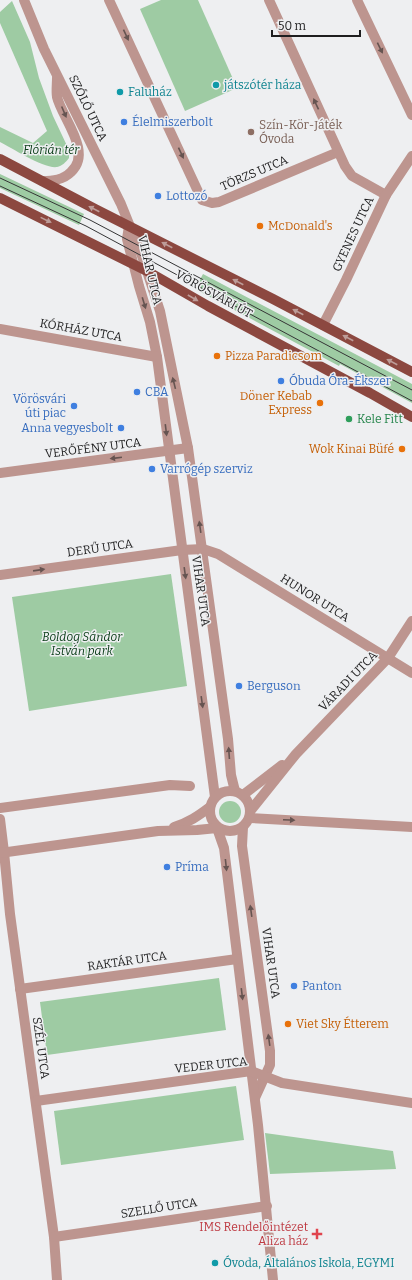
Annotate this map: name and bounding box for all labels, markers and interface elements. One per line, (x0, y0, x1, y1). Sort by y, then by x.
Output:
scale bar (272, 12, 360, 38)
text: 50 m (278, 19, 307, 33)
one-way arrow (123, 30, 129, 41)
one-way arrow (377, 42, 383, 54)
street label: SZŐLŐ UTCA (66, 72, 111, 144)
place label: játszótér háza (223, 78, 302, 92)
marker: játszótér háza (211, 80, 221, 90)
place label: Faluház (128, 85, 172, 99)
marker: Faluház (115, 87, 125, 97)
one-way arrow (313, 98, 319, 110)
one-way arrow (61, 106, 67, 118)
place label: Élelmiszerbolt (132, 114, 213, 129)
marker: Élelmiszerbolt (119, 117, 129, 127)
place label: Szín-Kör-Játék Óvoda (259, 118, 342, 146)
marker: Szín-Kör-Játék Óvoda (246, 127, 256, 137)
park label: Flórián tér (23, 143, 80, 157)
one-way arrow (178, 147, 184, 159)
street label: TÖRZS UTCA (218, 151, 290, 193)
place label: Lottozó (166, 189, 208, 203)
marker: Lottozó (153, 191, 163, 201)
street label: GYENES UTCA (330, 194, 377, 274)
one-way arrow (89, 206, 100, 212)
one-way arrow (40, 217, 52, 223)
place label: McDonald's (268, 219, 333, 233)
marker: McDonald's (255, 221, 265, 231)
street label: VIHAR UTCA (135, 234, 165, 307)
one-way arrow (161, 242, 173, 249)
street label: VÖRÖSVÁRI ÚT (173, 266, 255, 321)
one-way arrow (233, 278, 244, 285)
one-way arrow (187, 294, 199, 301)
one-way arrow (141, 297, 147, 309)
one-way arrow (292, 309, 304, 315)
street label: KÓRHÁZ UTCA (39, 315, 124, 344)
one-way arrow (342, 335, 354, 341)
place label: Pizza Paradicsom (225, 349, 323, 363)
marker: Pizza Paradicsom (212, 351, 222, 361)
one-way arrow (386, 359, 398, 365)
place label: Óbuda Óra-Ékszer (289, 373, 392, 388)
one-way arrow (171, 376, 177, 389)
marker: Óbuda Óra-Ékszer (276, 376, 286, 386)
place label: CBA (145, 385, 169, 399)
marker: CBA (132, 387, 142, 397)
place label: Döner Kebab Express (240, 389, 312, 417)
place label: Vörösvári úti piac (13, 392, 66, 420)
marker: Döner Kebab Express (315, 398, 325, 408)
marker: Vörösvári úti piac (69, 401, 79, 411)
place label: Kele Fitt (357, 412, 403, 426)
marker: Kele Fitt (344, 414, 354, 424)
place label: Anna vegyesbolt (21, 421, 114, 435)
marker: Anna vegyesbolt (116, 423, 126, 433)
one-way arrow (163, 424, 170, 437)
street label: VERŐFÉNY UTCA (44, 434, 142, 461)
place label: Wok Kinai Büfé (309, 442, 394, 456)
marker: Wok Kinai Büfé (397, 444, 407, 454)
one-way arrow (110, 455, 123, 461)
place label: Varrógép szerviz (160, 462, 253, 476)
marker: Varrógép szerviz (147, 464, 157, 474)
one-way arrow (197, 521, 203, 533)
street label: DERŰ UTCA (66, 534, 134, 560)
street label: VIHAR UTCA (189, 555, 213, 628)
one-way arrow (33, 567, 45, 573)
one-way arrow (182, 567, 188, 579)
street label: HUNOR UTCA (278, 571, 352, 625)
park label: Boldog Sándor István park (42, 630, 123, 658)
street label: VÁRADI UTCA (315, 647, 380, 714)
place label: Berguson (247, 679, 301, 693)
marker: Berguson (234, 681, 244, 691)
one-way arrow (199, 696, 205, 708)
one-way arrow (226, 746, 232, 759)
one-way arrow (283, 816, 295, 823)
one-way arrow (223, 859, 229, 871)
place label: Príma (175, 860, 209, 874)
marker: Príma (162, 862, 172, 872)
one-way arrow (248, 905, 254, 917)
street label: VIHAR UTCA (259, 927, 283, 1000)
street label: RAKTÁR UTCA (86, 947, 168, 973)
place label: Panton (302, 979, 342, 993)
marker: Panton (289, 981, 299, 991)
one-way arrow (238, 988, 245, 1000)
street label: SZÉL UTCA (30, 1016, 53, 1080)
place label: Viet Sky Étterem (296, 1016, 389, 1031)
marker: Viet Sky Étterem (283, 1019, 293, 1029)
one-way arrow (266, 1033, 272, 1046)
street label: VEDER UTCA (174, 1054, 249, 1076)
street label: SZELLŐ UTCA (120, 1194, 199, 1221)
place label: IMS Rendelőintézet Aliza ház (199, 1220, 309, 1248)
marker: IMS Rendelőintézet Aliza ház (311, 1228, 323, 1240)
place label: Óvoda, Általános Iskola, EGYMI (223, 1255, 394, 1270)
marker: Óvoda, Általános Iskola, EGYMI (210, 1258, 220, 1268)

